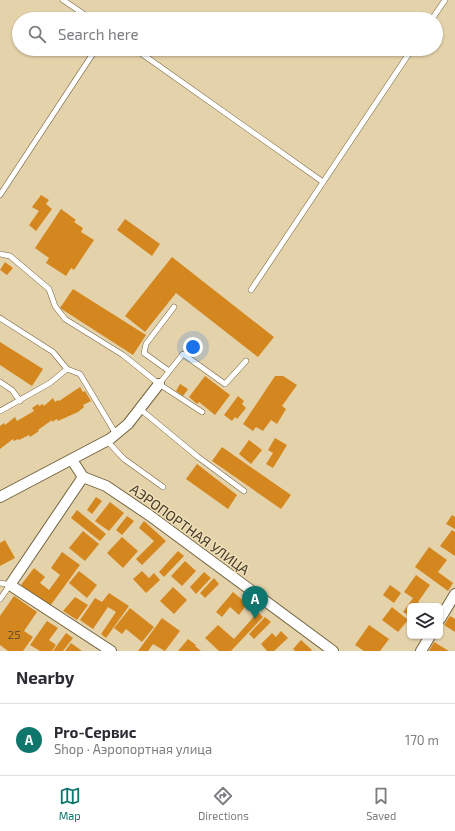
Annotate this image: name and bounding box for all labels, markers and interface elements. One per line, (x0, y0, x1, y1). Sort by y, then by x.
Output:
search box (12, 12, 443, 56)
icon: search (26, 23, 48, 45)
text: Search here (58, 25, 139, 43)
your location (183, 337, 203, 357)
street label: АЭРОПОРТНАЯ УЛИЦА (127, 480, 253, 578)
pin: A (242, 586, 268, 619)
map controls (407, 603, 443, 639)
button: layers (407, 603, 443, 639)
house number: 25 (7, 627, 21, 641)
text: Nearby (16, 667, 74, 687)
text: Pro-Сервис (54, 723, 136, 741)
text: A (25, 732, 33, 748)
text: 170 m (405, 732, 439, 748)
text: Shop · Аэропортная улица (54, 741, 212, 757)
tab: Map (59, 785, 81, 822)
tab: Directions (198, 785, 249, 822)
tab: Saved (366, 785, 396, 822)

